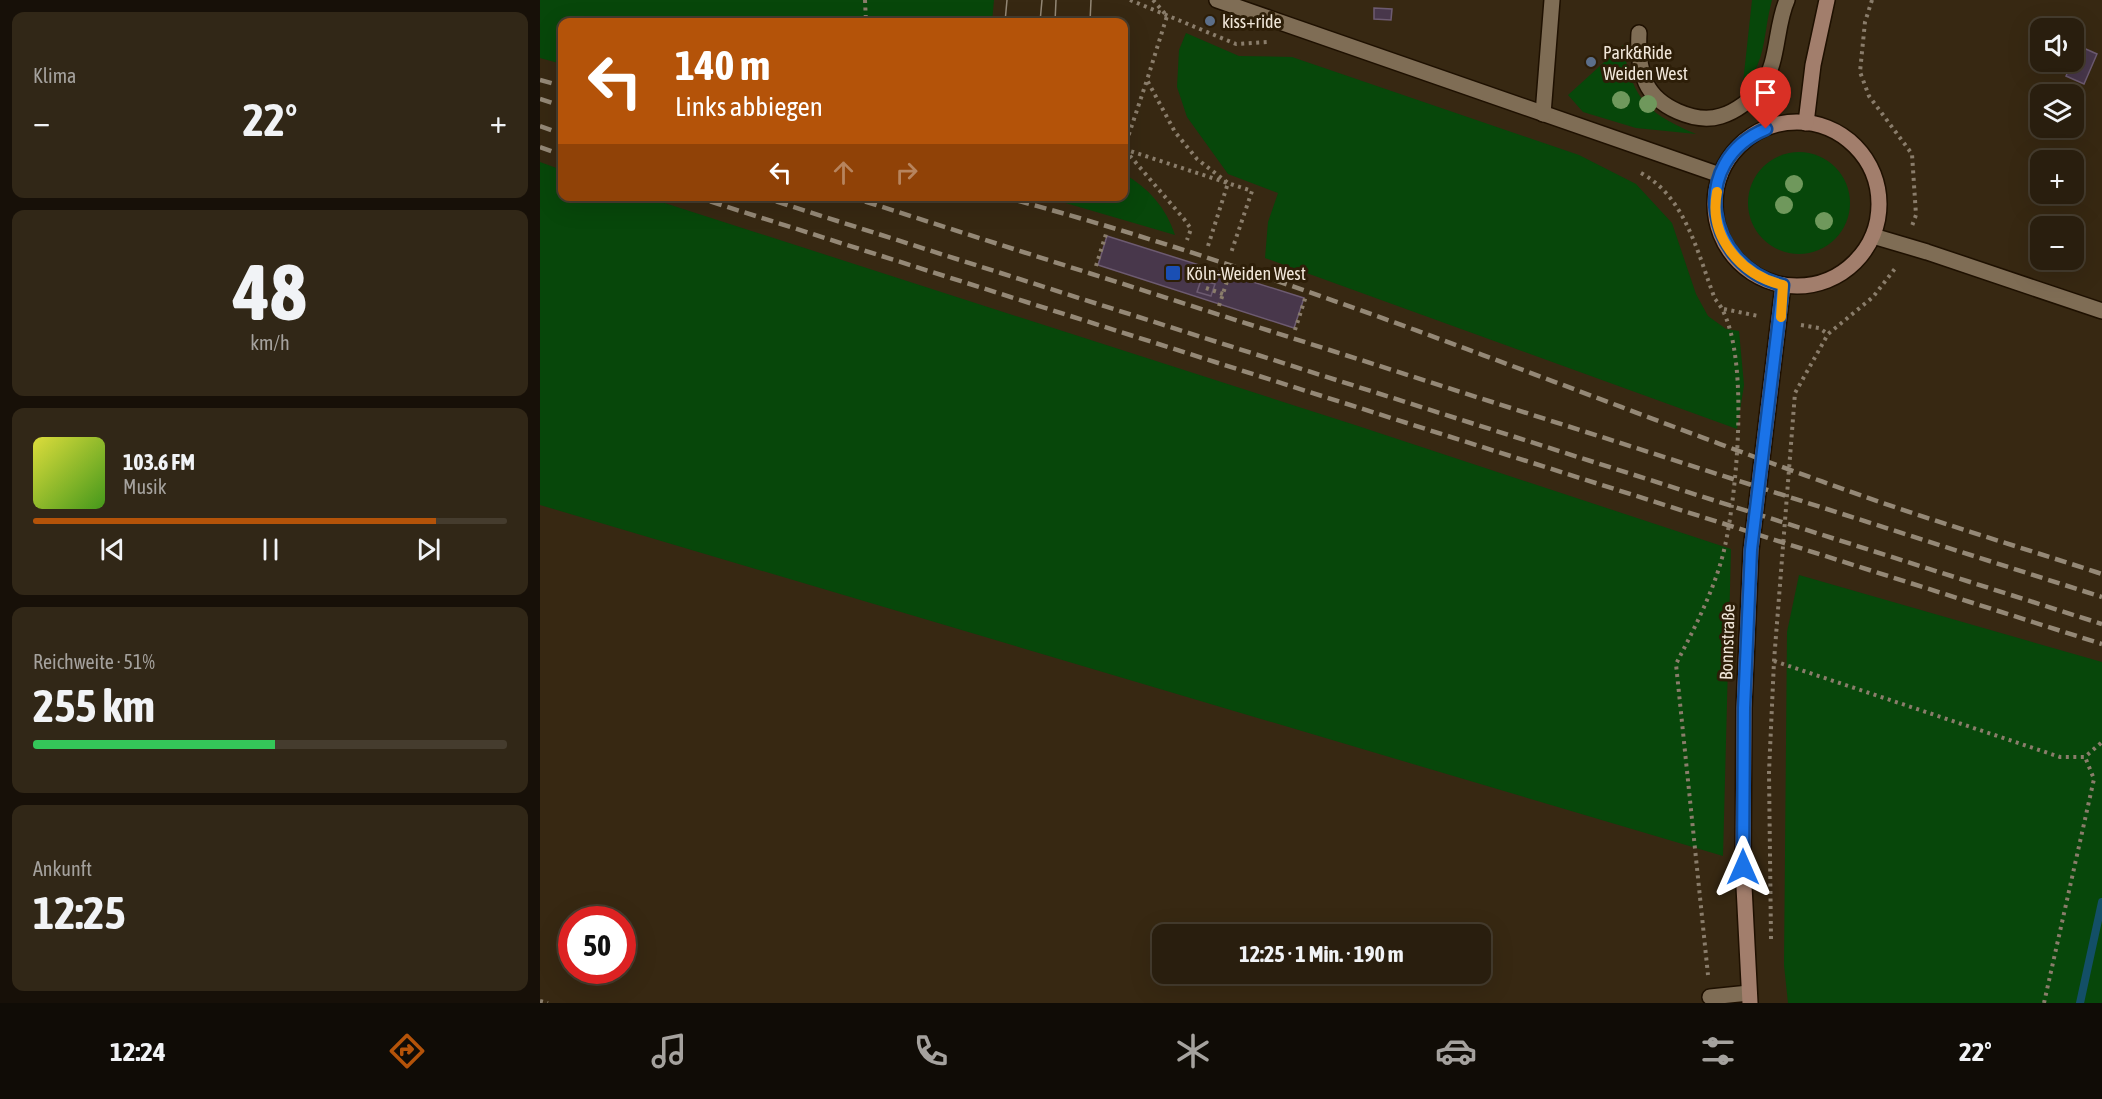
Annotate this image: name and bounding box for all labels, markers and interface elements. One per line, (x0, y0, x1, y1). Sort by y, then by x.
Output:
place label: kiss+ride (1222, 11, 1282, 32)
marker: kiss+ride (1203, 14, 1217, 28)
map controls (2030, 18, 2084, 270)
button: sound (2030, 18, 2084, 72)
text: 140 m (675, 41, 770, 89)
icon: left (576, 42, 654, 120)
place label: Park&Ride Weiden West (1603, 42, 1688, 84)
marker: Park&Ride Weiden West (1584, 55, 1598, 69)
text: Klima (33, 64, 76, 87)
pin (1740, 67, 1791, 129)
icon: arrive (1749, 76, 1782, 109)
button: layers (2030, 84, 2084, 138)
text: Links abbiegen (675, 91, 823, 122)
text: 22° (243, 94, 297, 146)
text: − (33, 102, 50, 140)
text: + (490, 102, 507, 140)
button: + (2030, 150, 2084, 204)
icon: left (764, 156, 797, 189)
icon: ahead (827, 156, 860, 189)
icon: right (890, 156, 923, 189)
button: − (2030, 216, 2084, 270)
text: 48 (233, 247, 307, 337)
place label: Köln-Weiden West (1186, 263, 1306, 284)
marker: Köln-Weiden West (1164, 264, 1182, 282)
text: km/h (250, 331, 290, 354)
text: 103.6 FM (123, 449, 195, 475)
text: Musik (123, 475, 167, 498)
icon: previous (96, 533, 129, 566)
icon: pause (254, 533, 287, 566)
icon: next (412, 533, 445, 566)
street label: Bonnstraße (1715, 604, 1739, 680)
text: Reichweite · 51% (33, 650, 155, 673)
text: 255 km (33, 680, 155, 732)
position arrow (1711, 835, 1775, 899)
text: Ankunft (33, 857, 92, 880)
text: 12:25 (33, 887, 126, 939)
speed limit sign: 50 (558, 906, 636, 984)
text: 12:25 · 1 Min. · 190 m (1239, 941, 1404, 967)
icon: directions (386, 1030, 428, 1072)
icon: music (648, 1030, 690, 1072)
icon: phone (910, 1030, 952, 1072)
icon: climate (1172, 1030, 1214, 1072)
icon: car (1435, 1030, 1477, 1072)
icon: filters (1697, 1030, 1739, 1072)
text: 12:24 (110, 1036, 166, 1067)
text: 22° (1959, 1036, 1992, 1067)

